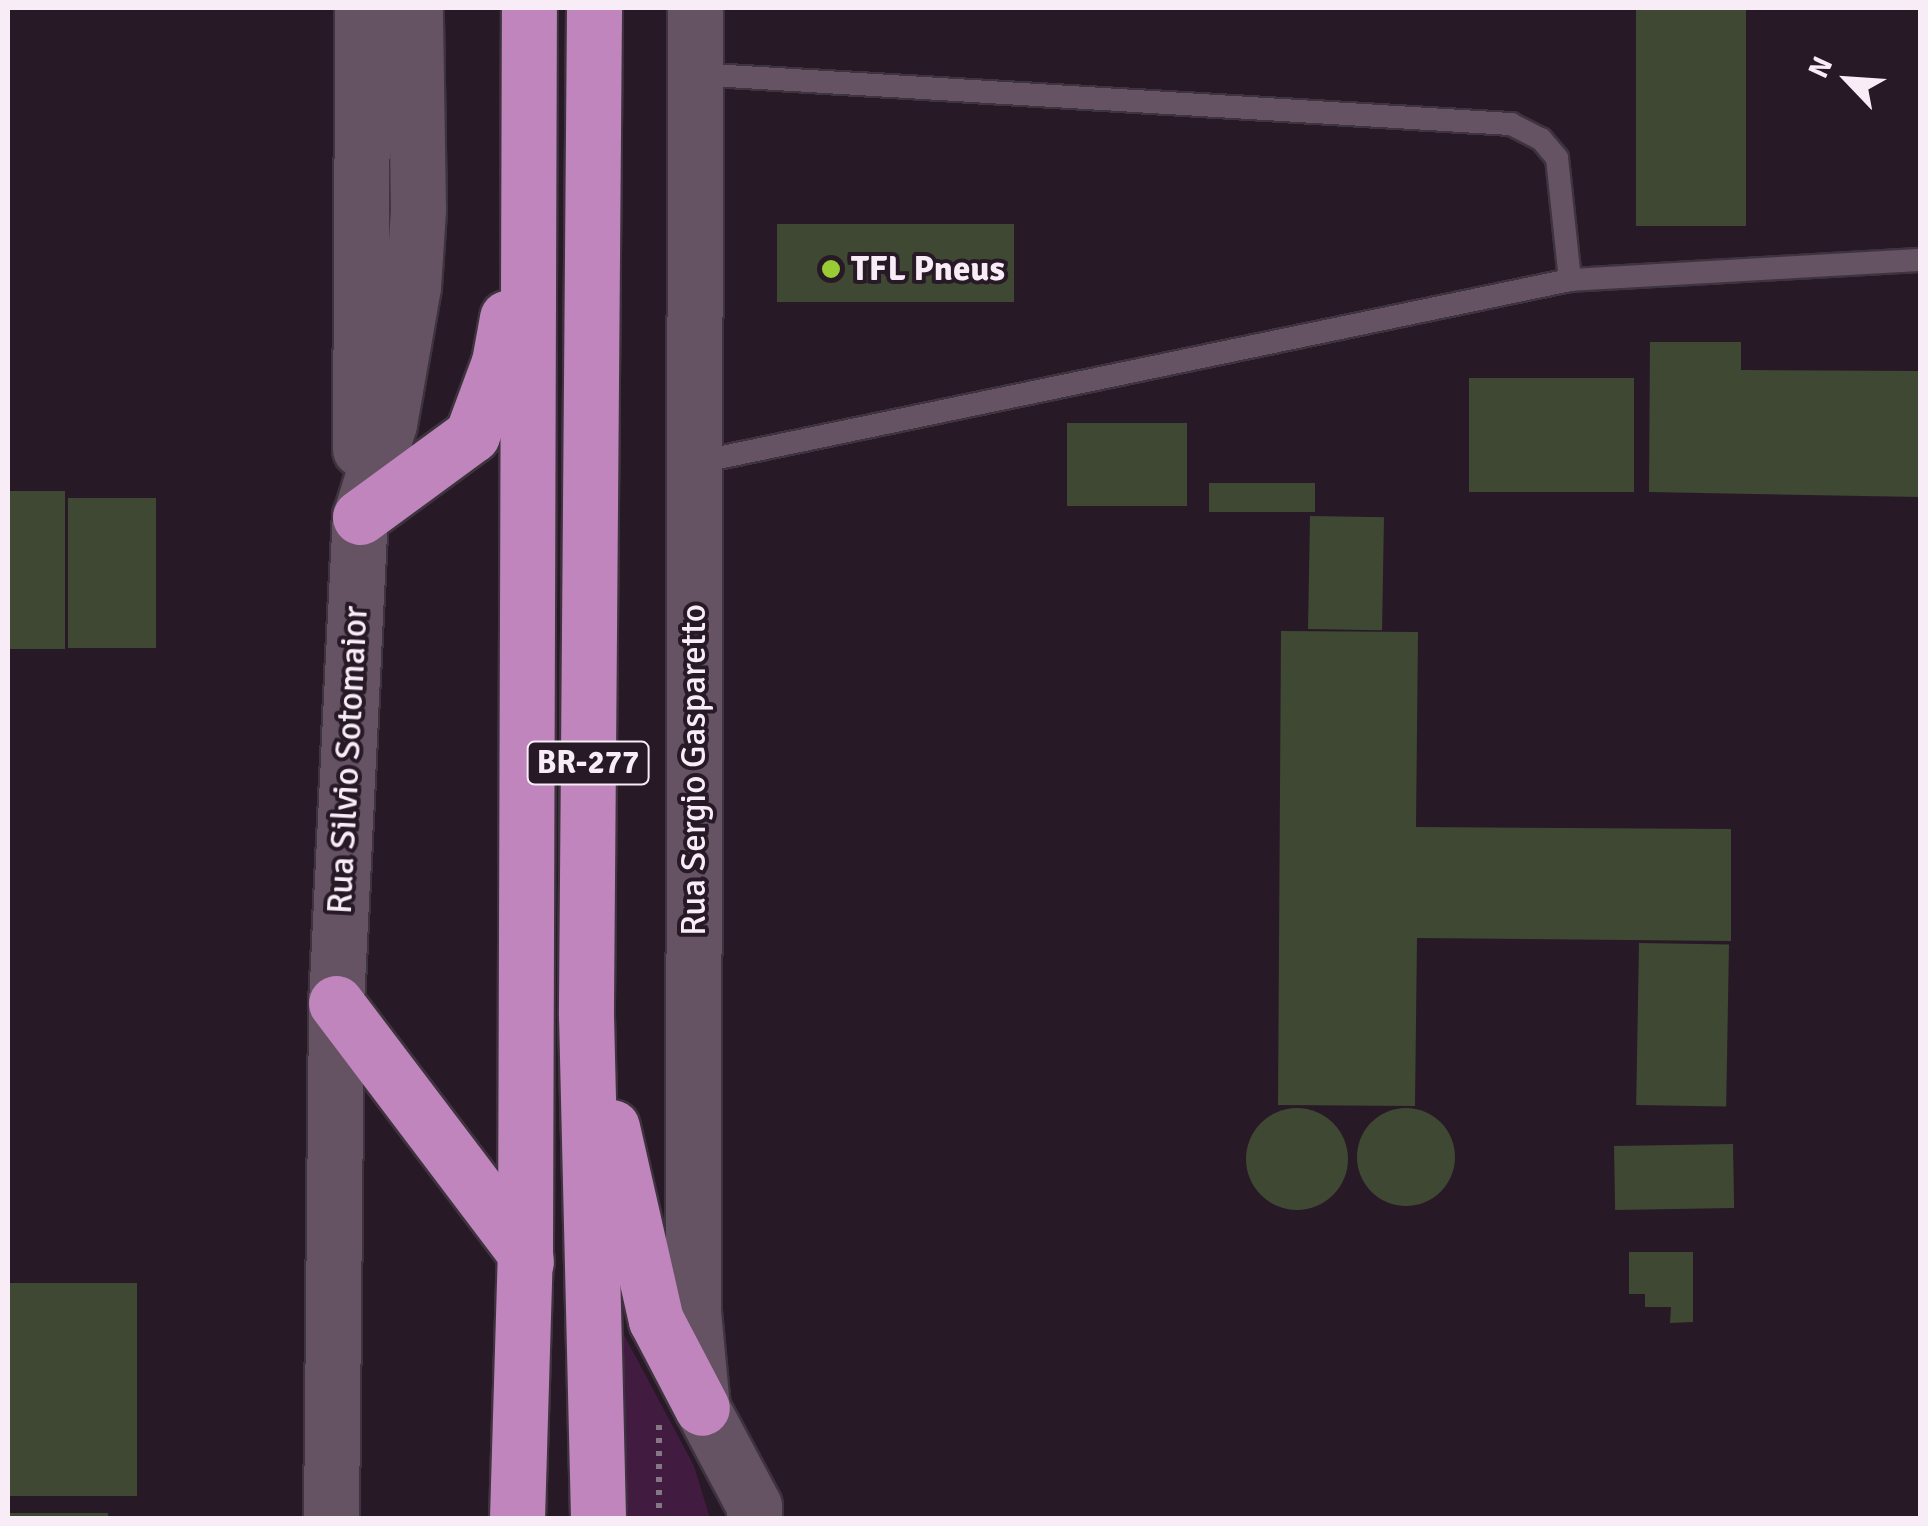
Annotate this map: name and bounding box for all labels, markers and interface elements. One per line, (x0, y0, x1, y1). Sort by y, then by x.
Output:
north arrow (1798, 30, 1898, 130)
text: N (1801, 51, 1840, 83)
place label: TFL Pneus (851, 248, 1005, 290)
marker: TFL Pneus (820, 258, 842, 280)
street label: Rua Sergio Gasparetto (673, 604, 715, 936)
street label: Rua Silvio Sotomaior (319, 605, 377, 915)
road number: BR-277 (526, 736, 650, 790)

